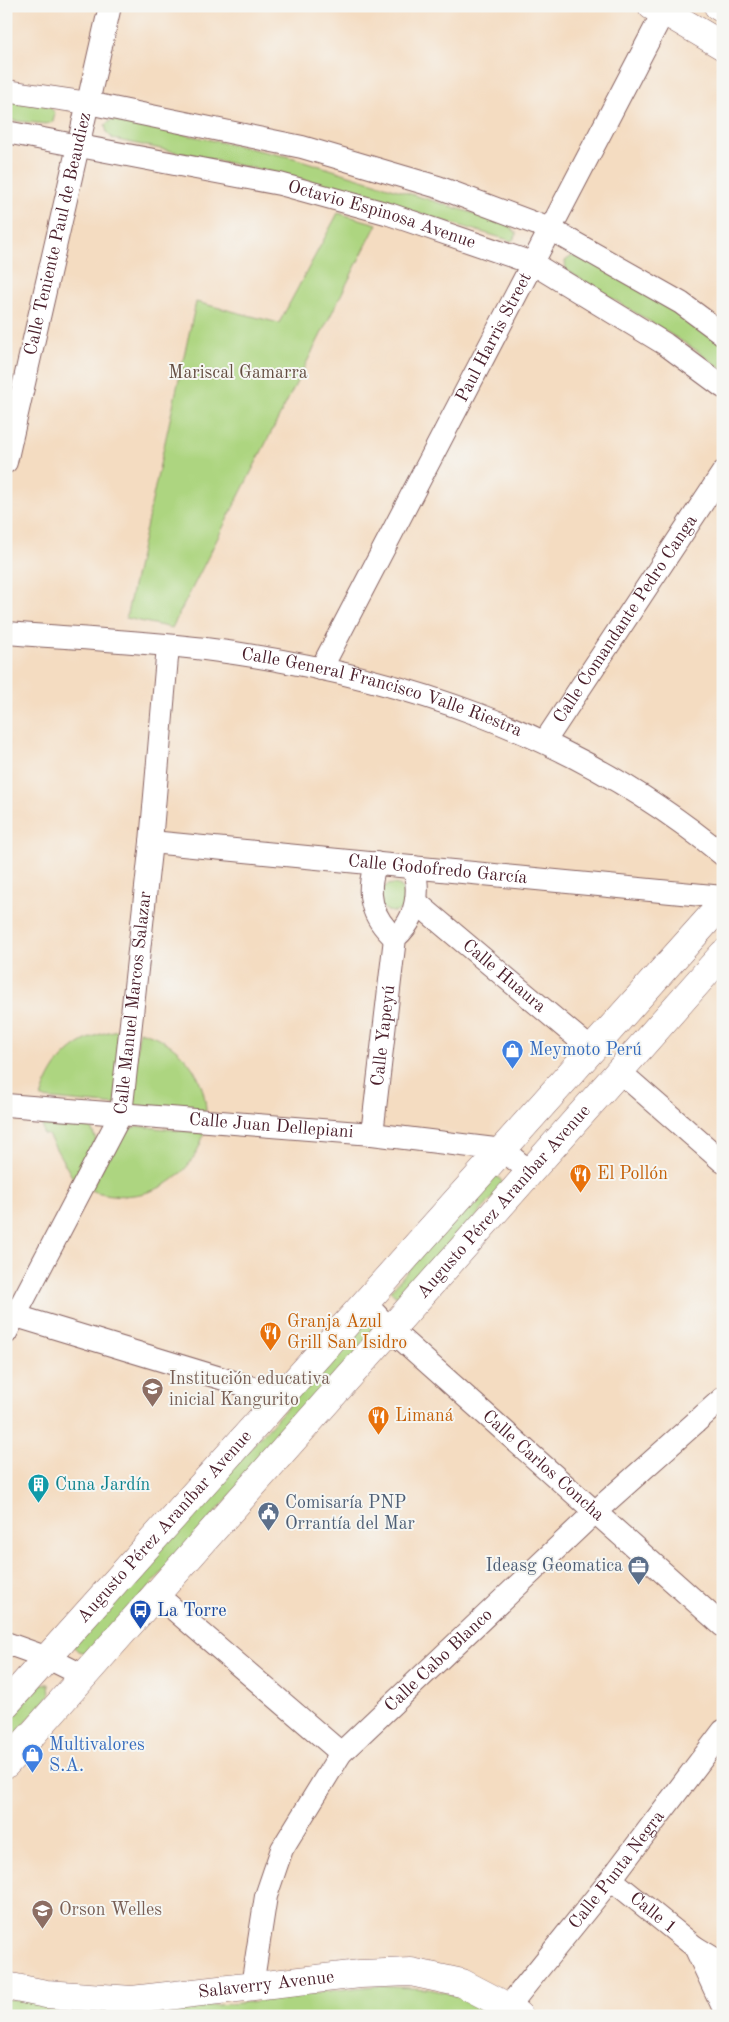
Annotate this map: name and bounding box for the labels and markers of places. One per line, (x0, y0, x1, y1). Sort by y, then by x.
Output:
shop icon: Meymoto Perú (501, 1038, 525, 1069)
place label: Meymoto Perú (529, 1041, 642, 1059)
restaurant icon: El Pollón (569, 1162, 593, 1193)
place label: El Pollón (597, 1165, 668, 1183)
place label: Granja Azul Grill San Isidro (287, 1313, 407, 1352)
restaurant icon: Granja Azul Grill San Isidro (259, 1320, 283, 1351)
place label: Institución educativa inicial Kangurito (169, 1370, 330, 1409)
school or university icon: Institución educativa inicial Kangurito (141, 1377, 165, 1408)
restaurant icon: Limaná (367, 1404, 391, 1435)
place label: Limaná (395, 1407, 454, 1425)
building icon: Cuna Jardín (27, 1473, 51, 1504)
place label: Cuna Jardín (55, 1476, 151, 1494)
place label: Comisaría PNP Orrantía del Mar (285, 1494, 416, 1533)
public building icon: Comisaría PNP Orrantía del Mar (257, 1501, 281, 1532)
office icon: Ideasg Geomatica (627, 1554, 651, 1585)
place label: Ideasg Geomatica (486, 1557, 623, 1575)
bus stop icon: La Torre (129, 1599, 153, 1630)
place label: La Torre (157, 1602, 227, 1620)
place label: Multivalores S.A. (49, 1736, 145, 1775)
shop icon: Multivalores S.A. (21, 1743, 45, 1774)
school or university icon: Orson Welles (31, 1898, 55, 1929)
place label: Orson Welles (59, 1901, 162, 1919)

